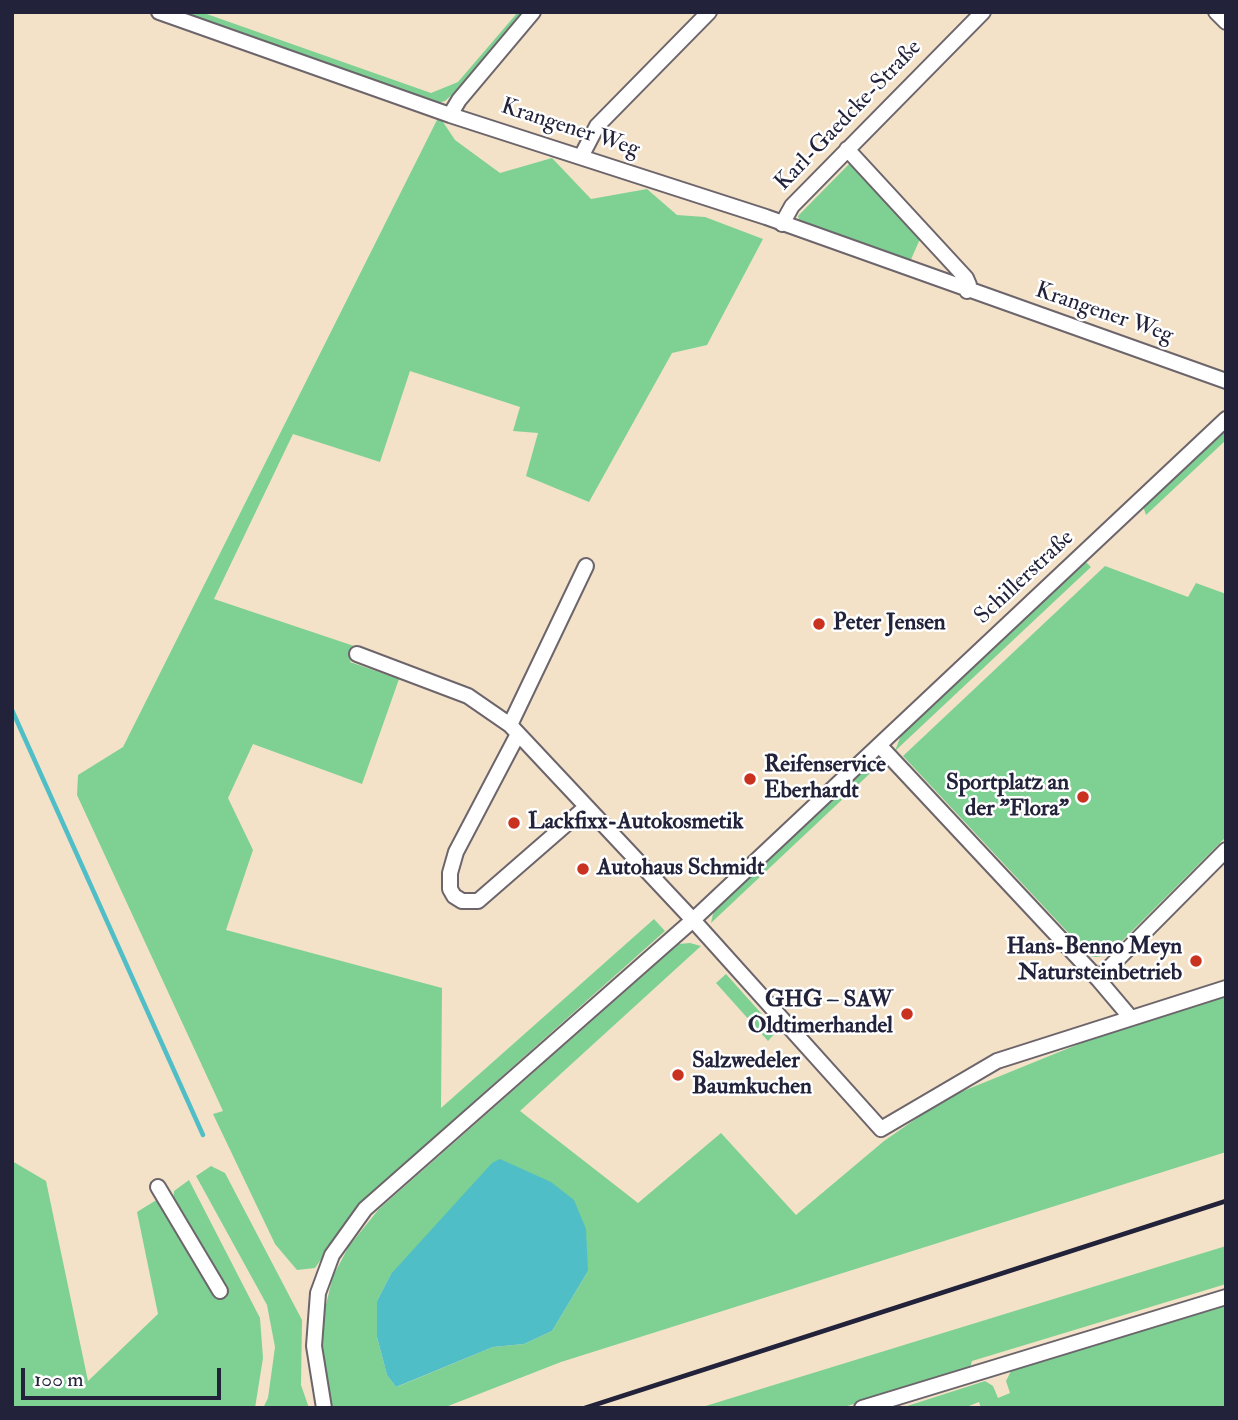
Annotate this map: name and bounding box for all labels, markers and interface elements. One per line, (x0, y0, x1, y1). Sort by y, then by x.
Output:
street label: Karl-Gaedcke-Straße (770, 35, 928, 197)
street label: Krangener Weg (497, 94, 643, 164)
street label: Krangener Weg (1031, 278, 1177, 350)
street label: Schillerstraße (970, 525, 1080, 631)
place label: Peter Jensen (833, 610, 946, 638)
marker: Peter Jensen (811, 616, 827, 632)
place label: Reifenservice Eberhardt (764, 752, 886, 806)
place label: Sportplatz an der "Flora" (946, 770, 1069, 824)
marker: Reifenservice Eberhardt (742, 771, 758, 787)
marker: Sportplatz an der "Flora" (1075, 789, 1091, 805)
place label: Lackfixx-Autokosmetik (528, 809, 743, 837)
marker: Lackfixx-Autokosmetik (506, 815, 522, 831)
place label: Autohaus Schmidt (597, 855, 765, 883)
marker: Autohaus Schmidt (575, 861, 591, 877)
place label: Hans-Benno Meyn Natursteinbetrieb (1007, 934, 1182, 988)
marker: Hans-Benno Meyn Natursteinbetrieb (1188, 953, 1204, 969)
place label: GHG – SAW Oldtimerhandel (748, 987, 893, 1041)
marker: GHG – SAW Oldtimerhandel (899, 1006, 915, 1022)
place label: Salzwedeler Baumkuchen (692, 1048, 812, 1102)
marker: Salzwedeler Baumkuchen (670, 1067, 686, 1083)
scale bar (24, 1354, 224, 1398)
text: 100 m (34, 1366, 84, 1393)

